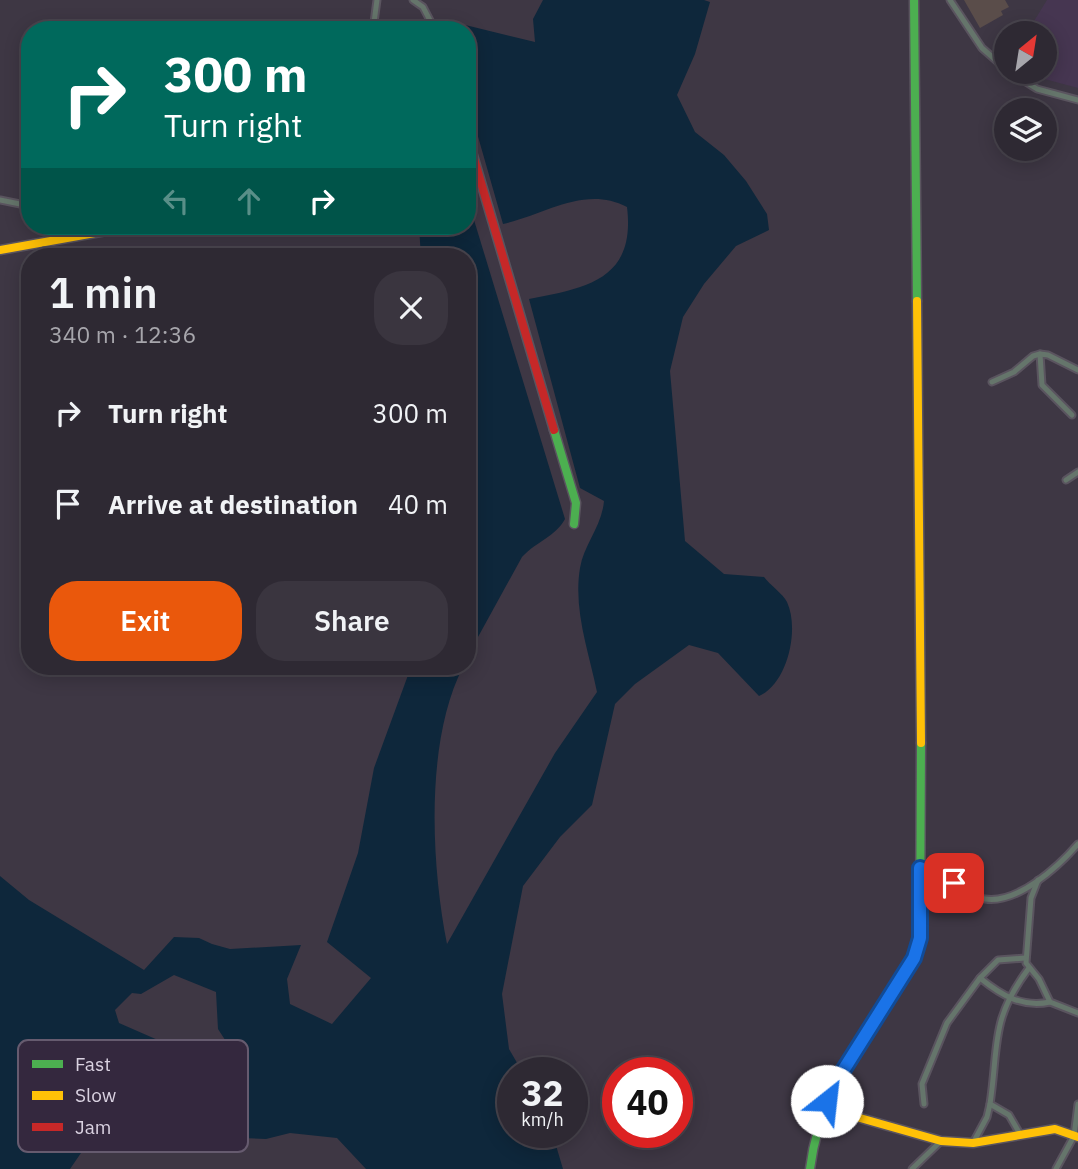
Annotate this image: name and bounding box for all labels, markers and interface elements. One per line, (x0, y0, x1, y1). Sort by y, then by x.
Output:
north arrow (994, 21, 1057, 84)
map controls (994, 21, 1057, 161)
text: 300 m (164, 42, 308, 105)
icon: right (49, 49, 140, 140)
button: layers (994, 98, 1057, 161)
text: Turn right (164, 104, 302, 146)
icon: left (157, 182, 195, 220)
icon: ahead (230, 182, 268, 220)
icon: right (303, 182, 341, 220)
text: 1 min (49, 265, 158, 320)
button: close (374, 271, 448, 345)
text: 340 m · 12:36 (49, 319, 196, 349)
icon: right (49, 394, 87, 432)
text: Turn right (108, 396, 227, 430)
text: 300 m (372, 396, 448, 430)
icon: arrive (49, 485, 87, 523)
text: Arrive at destination (108, 487, 358, 521)
text: 40 m (388, 487, 448, 521)
button: Exit (49, 581, 242, 661)
button: Share (256, 581, 448, 661)
pin (924, 853, 984, 913)
icon: arrive (935, 864, 973, 902)
legend (18, 1040, 248, 1152)
text: Fast (75, 1052, 111, 1076)
speed limit sign: 40 (602, 1057, 693, 1148)
position arrow (790, 1064, 864, 1138)
text: 32 (521, 1070, 564, 1116)
text: Slow (75, 1083, 116, 1107)
text: km/h (521, 1108, 564, 1131)
text: Jam (75, 1115, 111, 1139)

